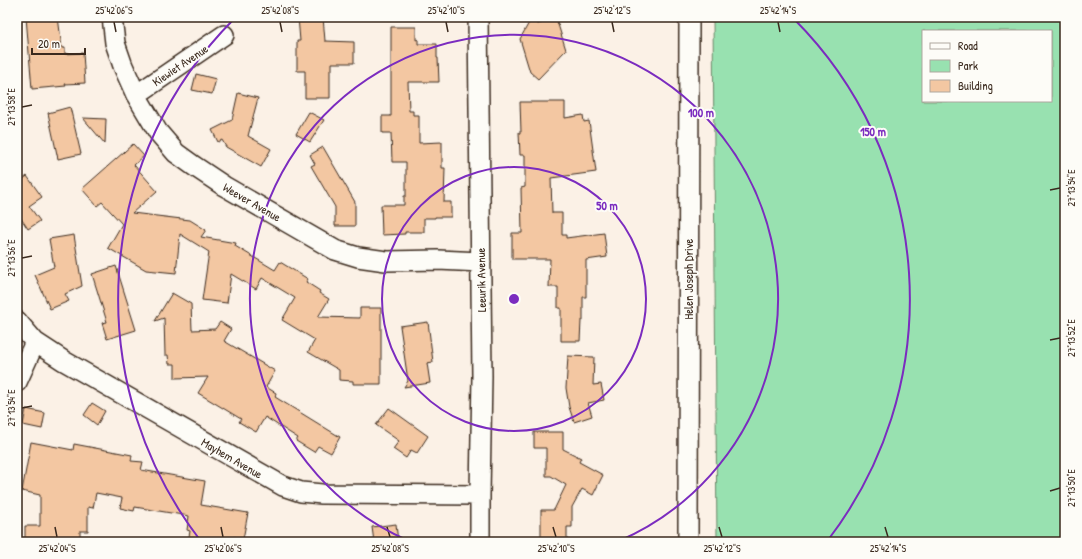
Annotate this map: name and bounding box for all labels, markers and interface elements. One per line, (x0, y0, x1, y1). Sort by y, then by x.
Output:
text: 25°42'06"S (95, 4, 133, 17)
text: 25°42'08"S (261, 4, 299, 17)
text: 25°42'10"S (427, 4, 465, 17)
text: 25°42'12"S (593, 4, 631, 17)
text: 25°42'14"S (760, 4, 797, 17)
scale bar (32, 30, 85, 56)
legend (922, 30, 1052, 102)
text: 20 m (38, 35, 60, 52)
text: Road (958, 37, 978, 54)
street label: Kiewiet Avenue (149, 40, 211, 90)
text: Park (958, 57, 978, 74)
text: Building (958, 77, 993, 94)
text: 27°13'58"E (5, 88, 18, 126)
text: 100 m (688, 104, 714, 121)
text: 150 m (860, 123, 886, 140)
text: 27°13'54"E (1065, 169, 1078, 207)
street label: Weever Avenue (220, 179, 284, 226)
text: 50 m (596, 197, 618, 214)
street label: Helen Joseph Drive (680, 238, 697, 319)
text: 27°13'56"E (5, 239, 18, 277)
street label: Leeurik Avenue (472, 247, 490, 312)
centre of rings (507, 292, 521, 306)
text: 27°13'52"E (1065, 318, 1078, 357)
text: 27°13'54"E (5, 389, 18, 427)
street label: Mayhem Avenue (198, 434, 266, 482)
text: 27°13'50"E (1065, 468, 1078, 507)
text: 25°42'04"S (38, 542, 76, 555)
text: 25°42'06"S (204, 542, 242, 555)
text: 25°42'08"S (371, 542, 409, 555)
text: 25°42'10"S (537, 542, 575, 555)
text: 25°42'12"S (703, 542, 741, 555)
text: 25°42'14"S (870, 542, 907, 555)

